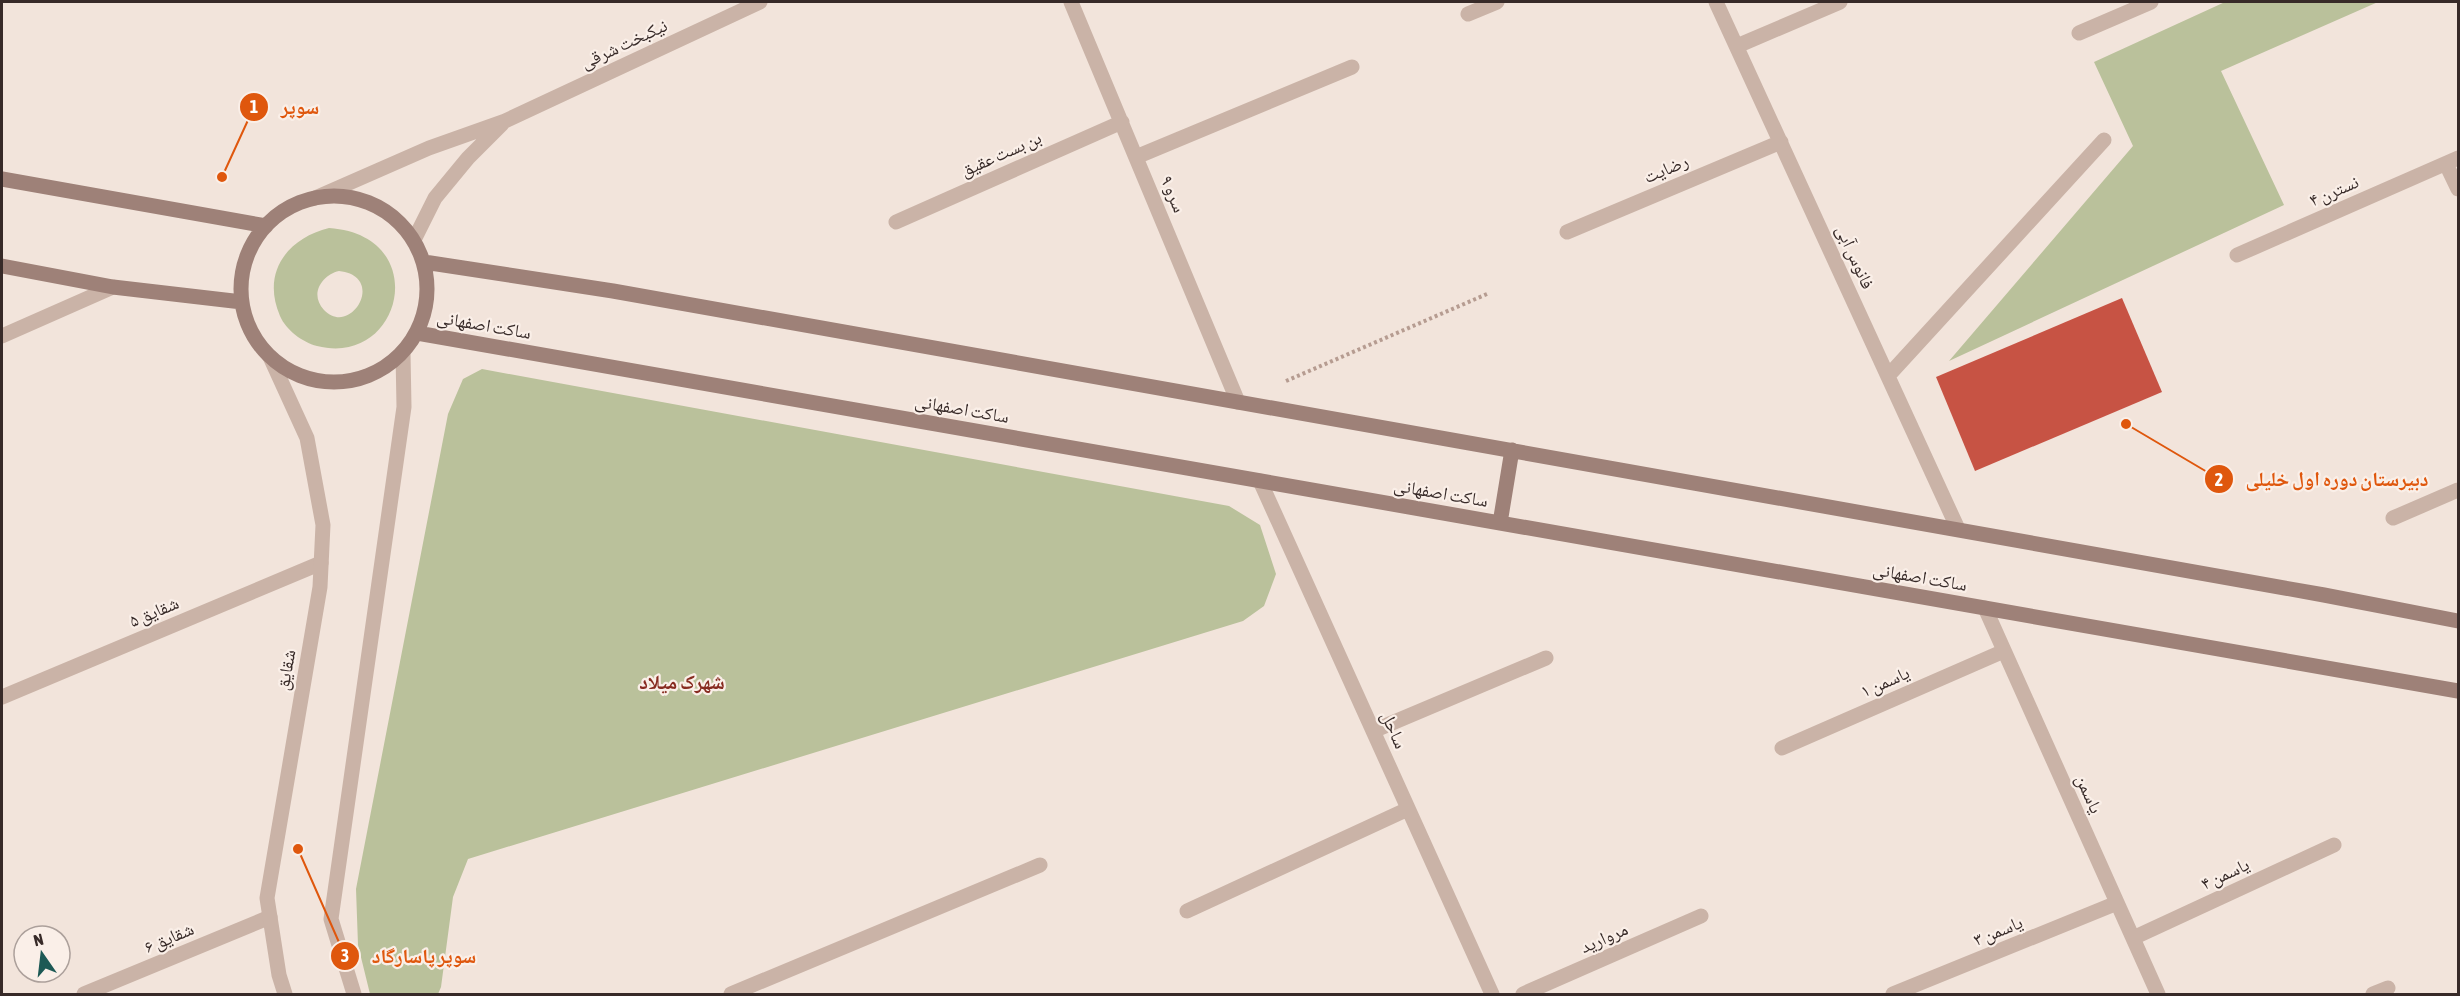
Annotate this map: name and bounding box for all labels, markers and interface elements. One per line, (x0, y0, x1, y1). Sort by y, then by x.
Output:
street label: نیکبخت شرقی (577, 14, 671, 74)
callout: سوپر (239, 88, 331, 126)
text: سوپر (280, 95, 319, 119)
text: 1 (250, 96, 258, 117)
street label: بن بست عقیق (957, 126, 1045, 182)
street label: رضایت (1640, 150, 1691, 188)
street label: نسترن ۴ (2306, 171, 2362, 211)
street label: سرو ۹ (1156, 172, 1191, 215)
street label: فانوس آبی (1831, 222, 1879, 292)
street label: ساکت اصفهانی (435, 306, 533, 344)
street label: ساکت اصفهانی (913, 390, 1011, 428)
callout: دبیرستان دوره اول خلیلی (2204, 460, 2441, 498)
text: دبیرستان دوره اول خلیلی (2246, 467, 2428, 492)
text: 2 (2215, 469, 2223, 490)
street label: ساکت اصفهانی (1392, 474, 1490, 512)
street label: ساکت اصفهانی (1871, 558, 1969, 596)
street label: شقایق ۵ (126, 592, 182, 632)
street label: شقایق (272, 648, 300, 692)
street label: یاسمن ۱ (1857, 662, 1913, 702)
district label: شهرک میلاد (639, 670, 725, 694)
street label: ساحل (1376, 708, 1412, 752)
street label: یاسمن (2071, 771, 2107, 817)
street label: یاسمن ۴ (2197, 853, 2253, 895)
street label: یاسمن ۳ (1970, 911, 2026, 951)
street label: شقایق ۶ (141, 918, 197, 958)
street label: مروارید (1577, 918, 1631, 958)
north arrow (12, 924, 72, 984)
text: N (32, 930, 45, 949)
callout: سوپر پاسارگاد (330, 937, 488, 975)
text: سوپر پاسارگاد (372, 944, 476, 968)
text: 3 (341, 945, 349, 966)

